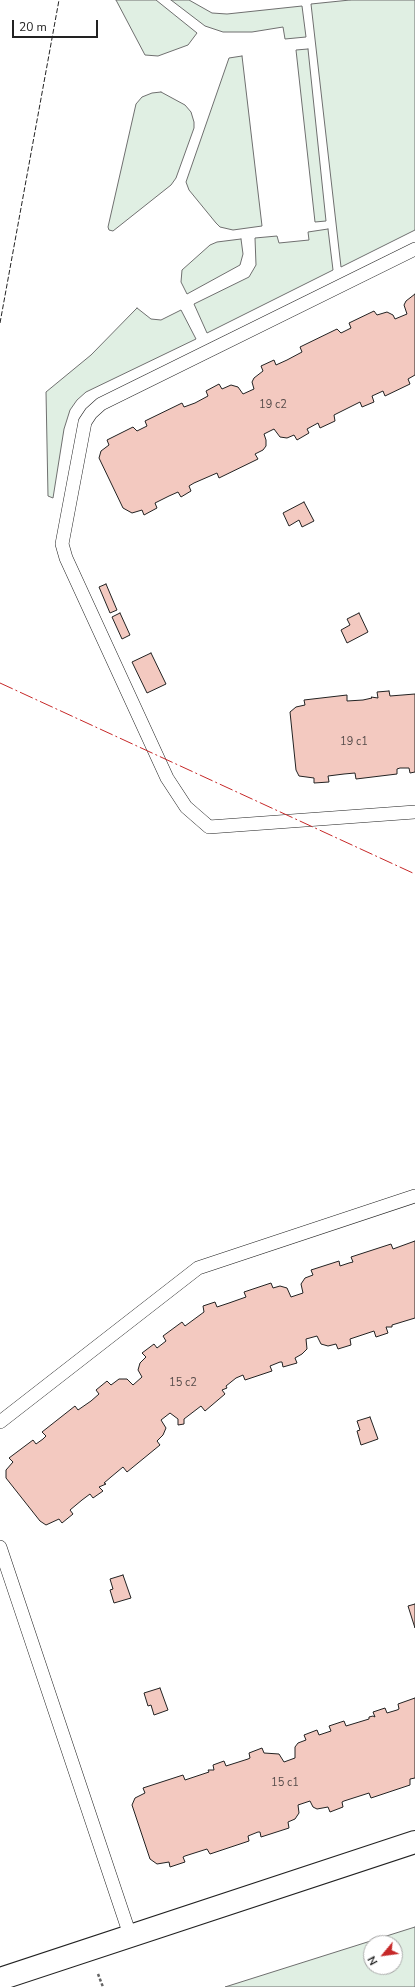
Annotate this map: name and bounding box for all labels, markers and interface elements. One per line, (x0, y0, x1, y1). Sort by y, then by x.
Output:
scale bar (14, 12, 100, 38)
text: 20 m (19, 19, 47, 35)
house number: 19 с2 (259, 398, 287, 412)
house number: 19 с1 (340, 735, 368, 749)
house number: 15 с2 (169, 1376, 197, 1390)
house number: 15 с1 (271, 1776, 299, 1790)
north arrow (363, 1935, 403, 1975)
text: N (364, 1953, 382, 1968)

